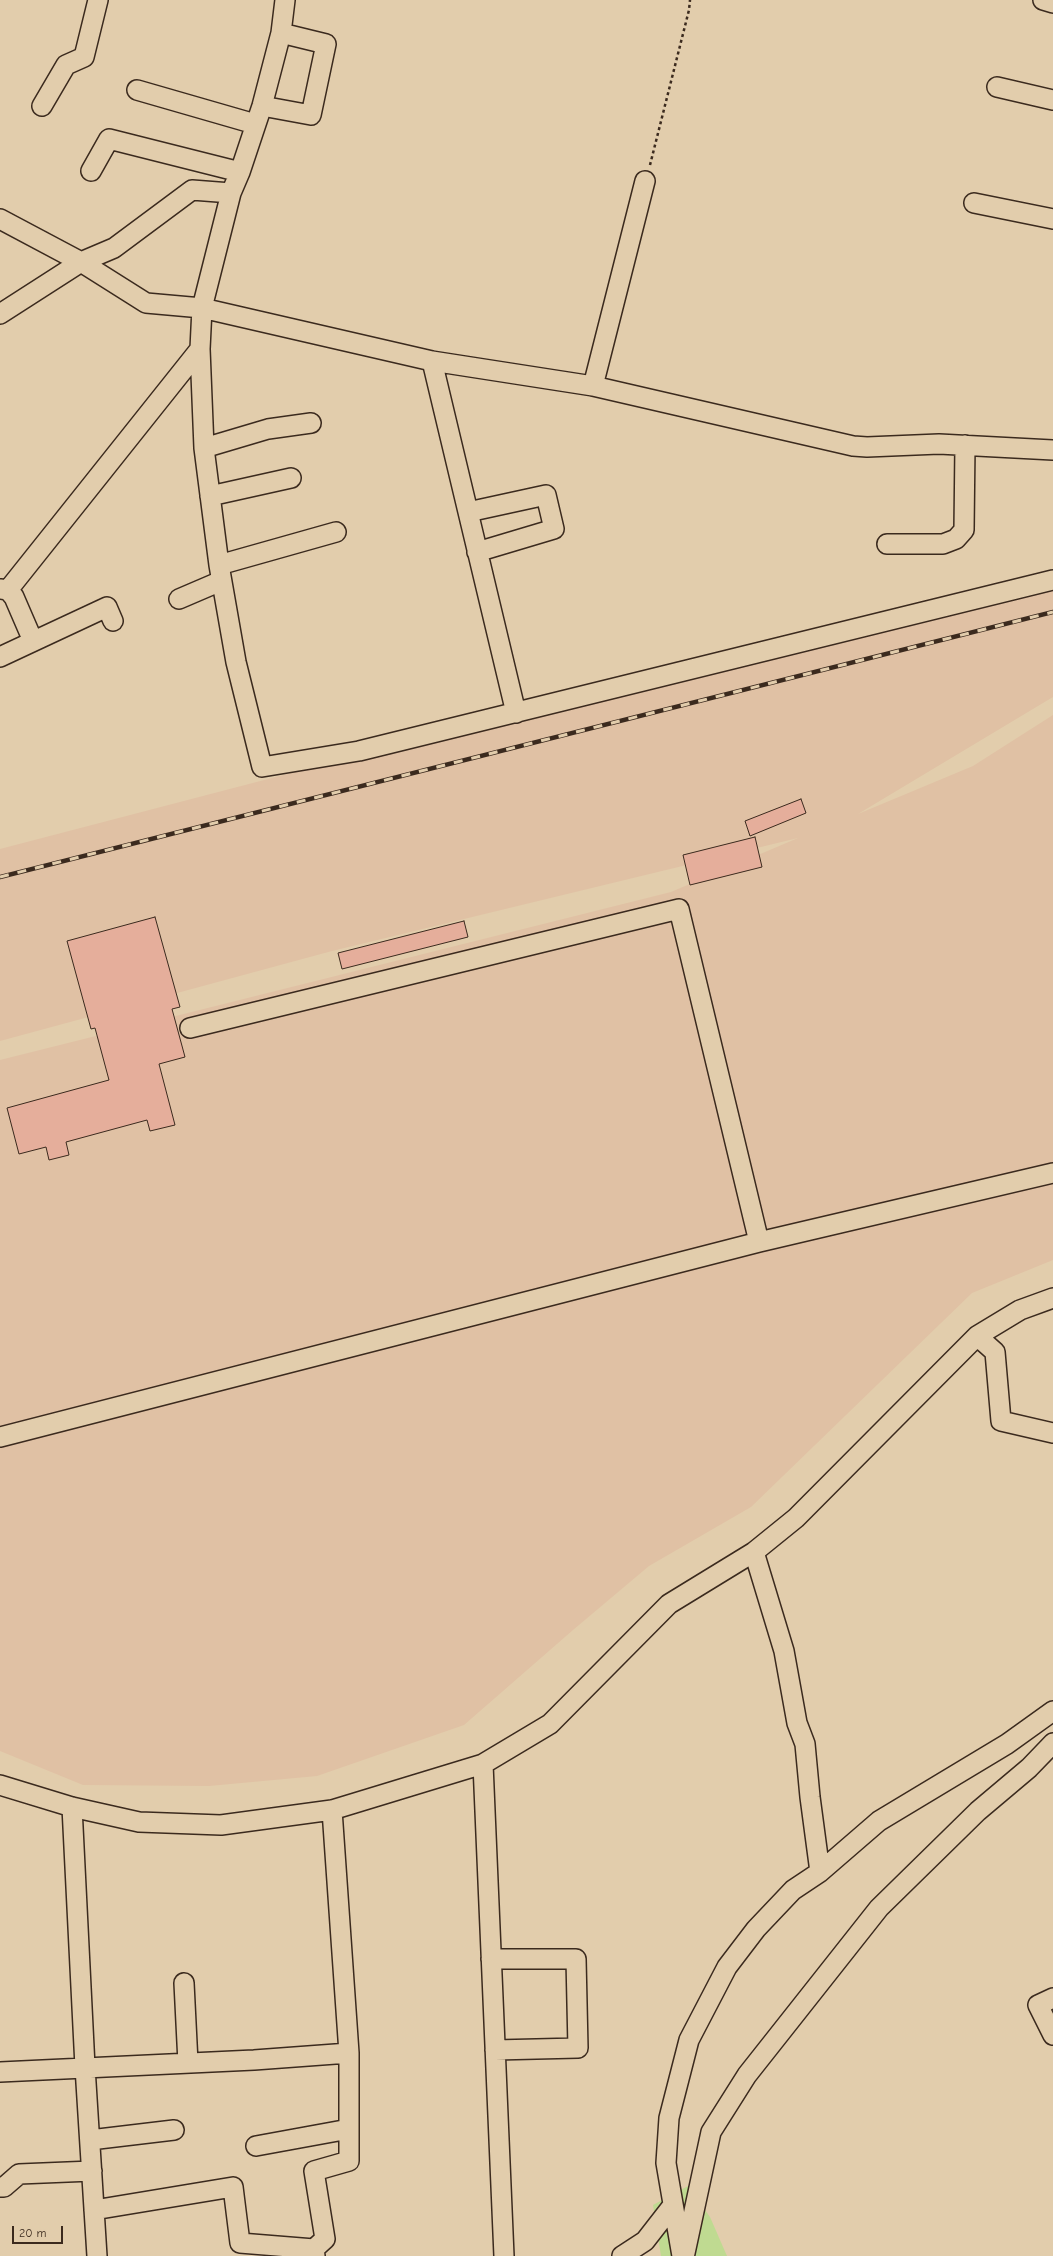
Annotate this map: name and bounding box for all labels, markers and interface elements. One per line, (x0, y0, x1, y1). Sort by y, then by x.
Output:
scale bar (14, 2218, 65, 2244)
text: 20 m (19, 2226, 47, 2240)

